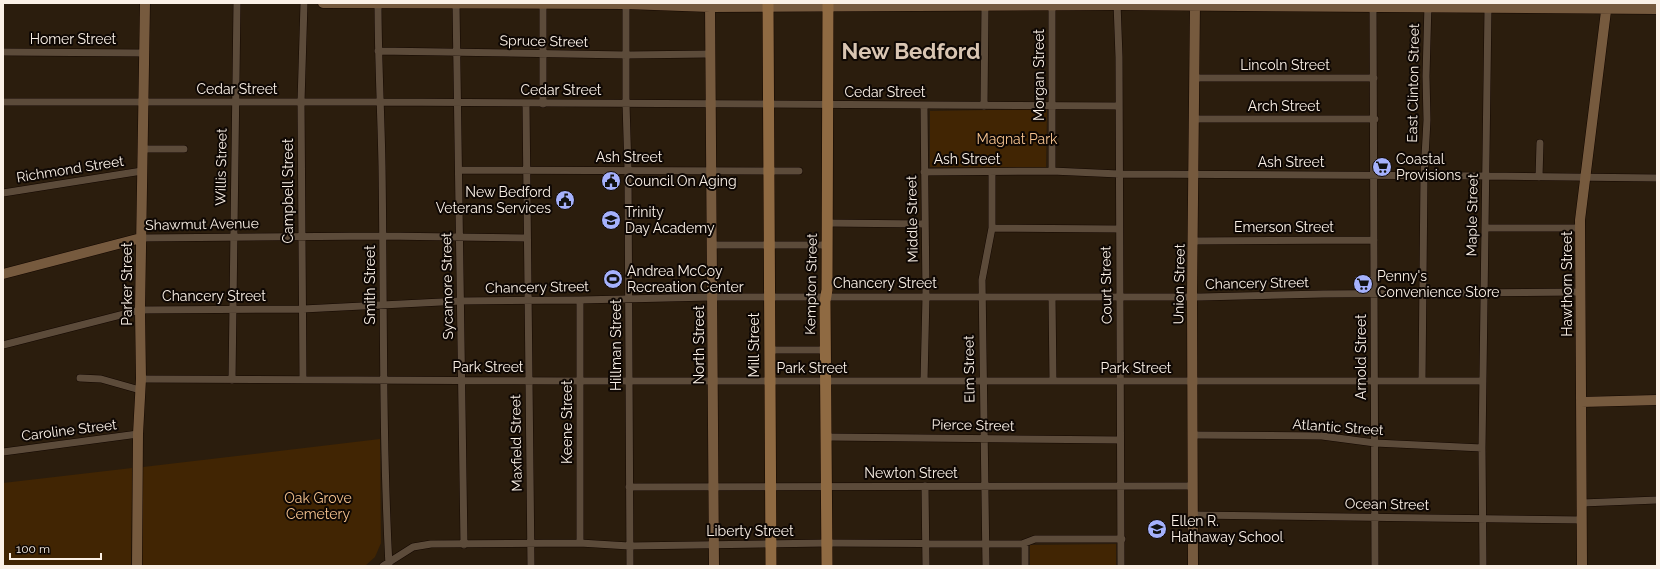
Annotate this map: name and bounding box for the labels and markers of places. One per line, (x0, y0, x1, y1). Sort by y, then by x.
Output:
place label: Coastal Provisions (1396, 151, 1461, 183)
supermarket icon: Coastal Provisions (1371, 156, 1393, 178)
public building icon: Council On Aging (600, 170, 622, 192)
place label: Council On Aging (625, 173, 737, 189)
place label: New Bedford Veterans Services (436, 184, 551, 216)
public building icon: New Bedford Veterans Services (554, 189, 576, 211)
place label: Trinity Day Academy (625, 204, 715, 236)
school or university icon: Trinity Day Academy (600, 209, 622, 231)
place label: Andrea McCoy Recreation Center (627, 263, 744, 295)
sports icon: Andrea McCoy Recreation Center (602, 268, 624, 290)
place label: Penny's Convenience Store (1377, 268, 1500, 300)
supermarket icon: Penny's Convenience Store (1352, 273, 1374, 295)
place label: Ellen R. Hathaway School (1171, 513, 1283, 545)
school or university icon: Ellen R. Hathaway School (1146, 518, 1168, 540)

